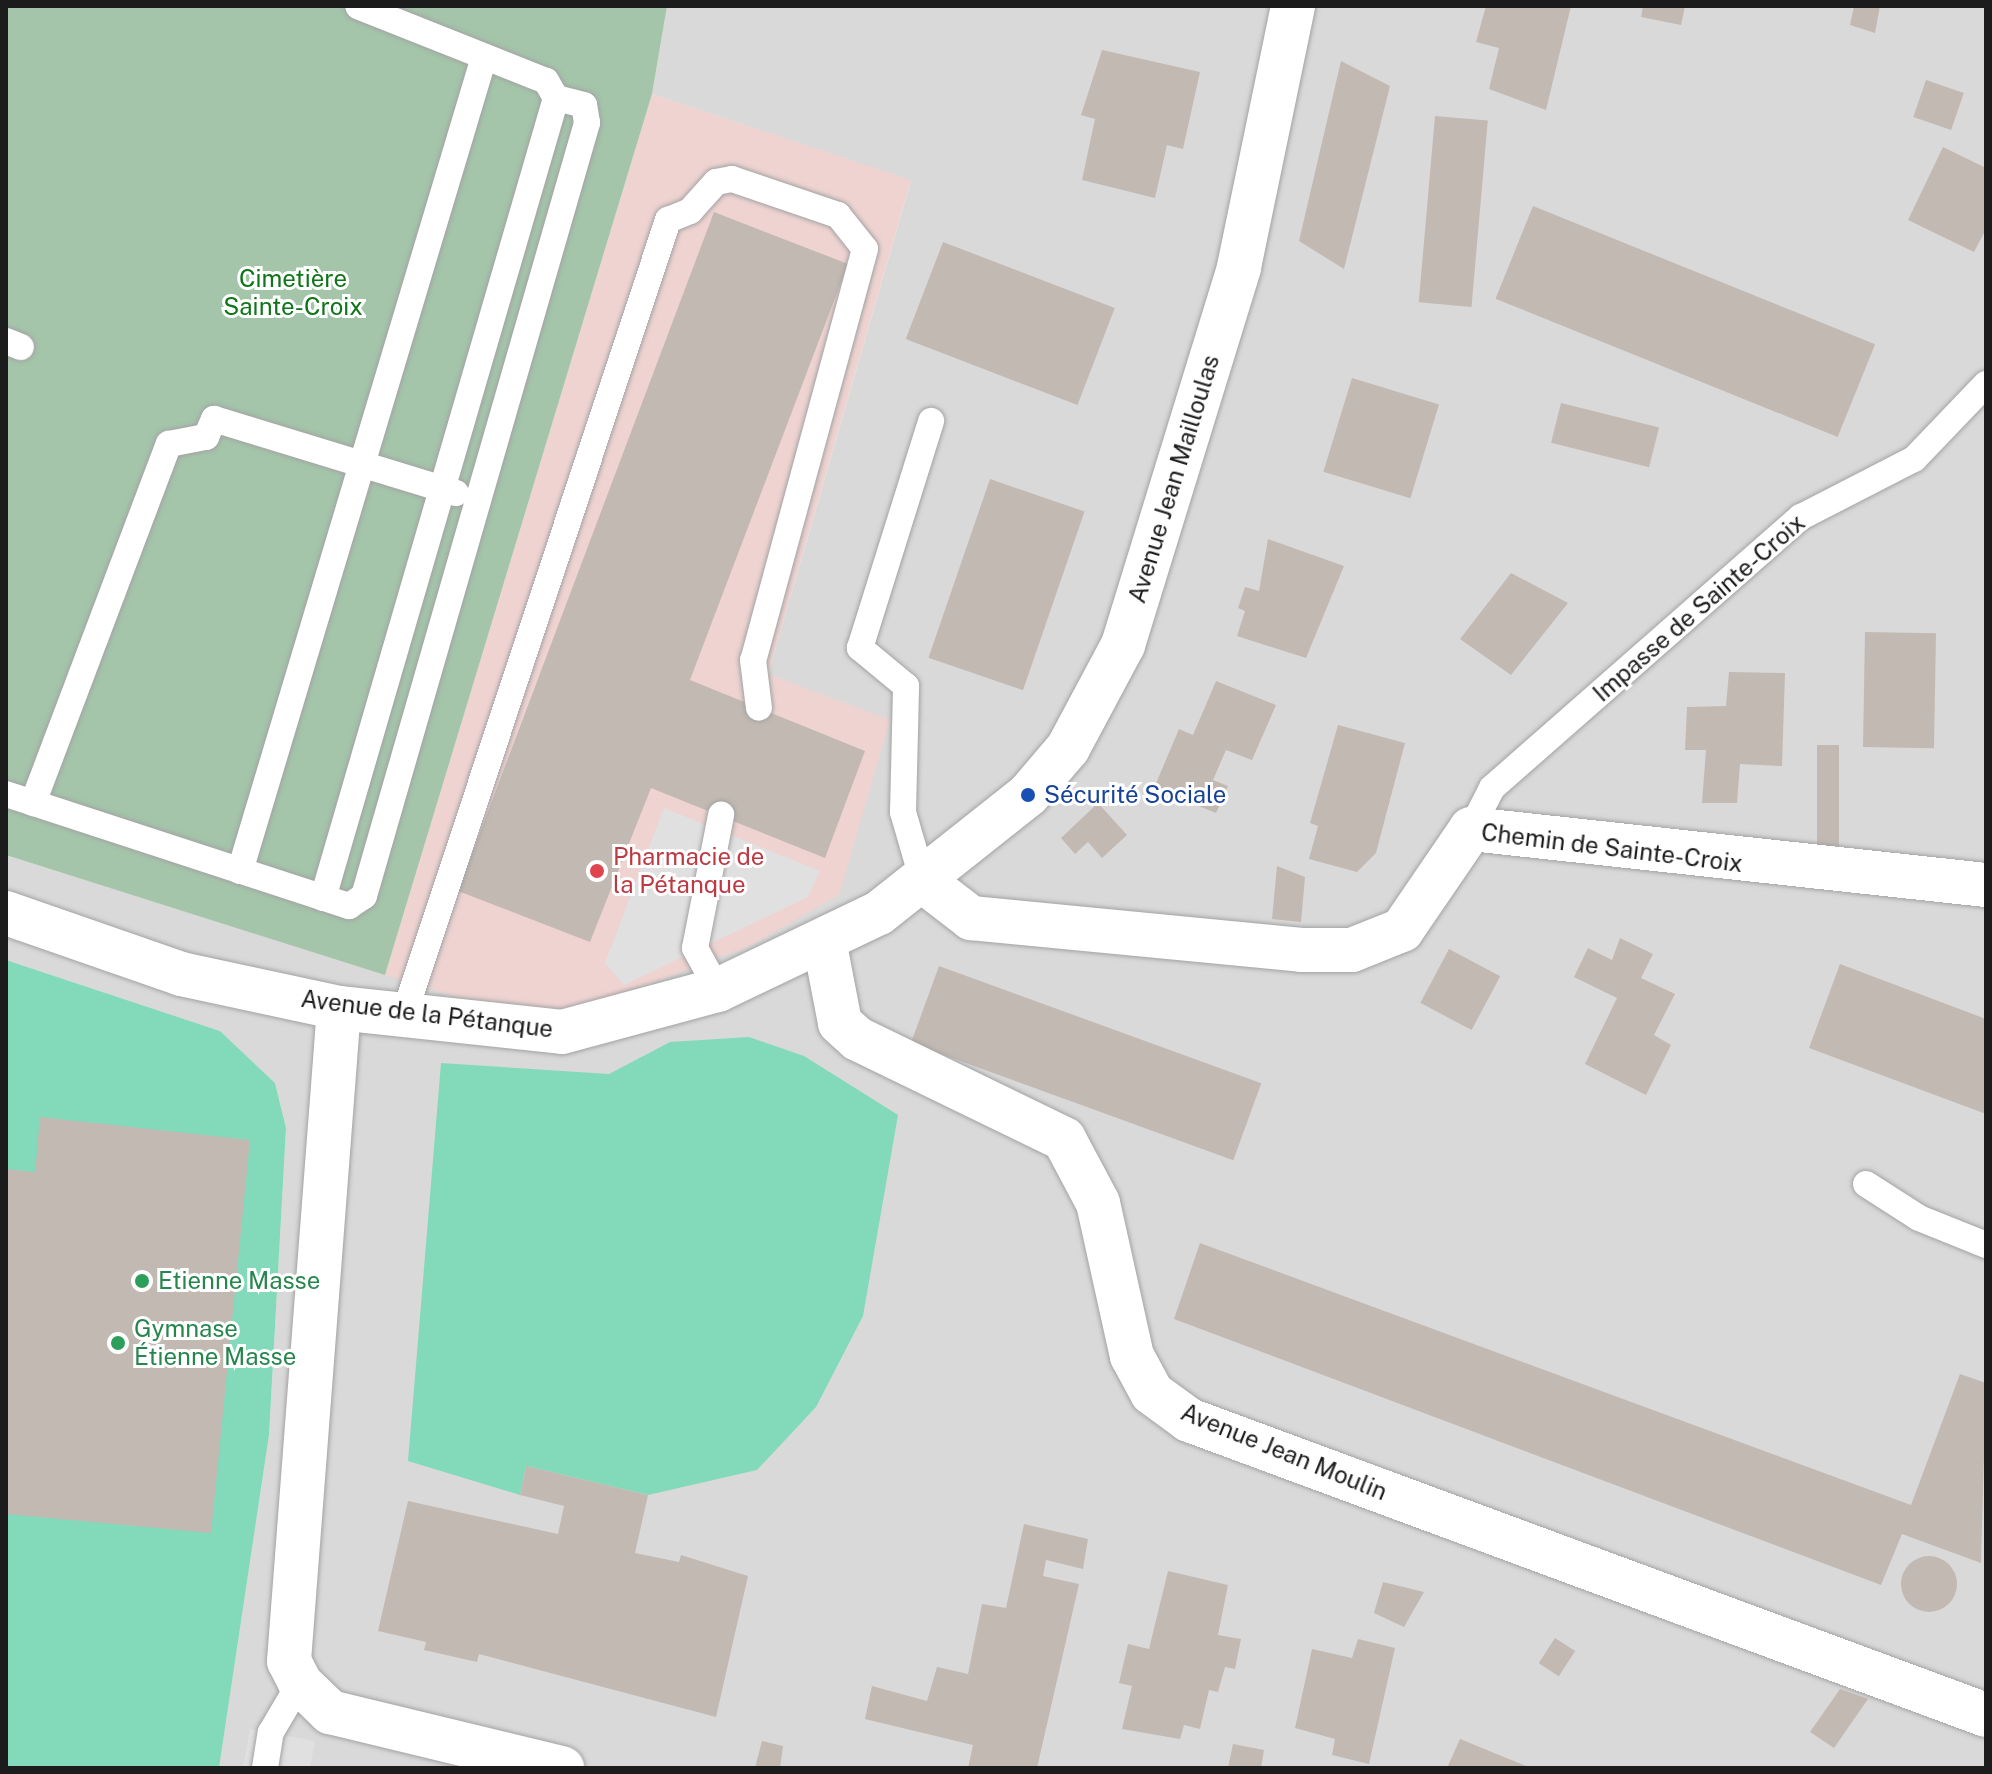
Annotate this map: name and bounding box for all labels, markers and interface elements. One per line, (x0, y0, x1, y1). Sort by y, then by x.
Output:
park label: Cimetière Sainte-Croix (223, 265, 363, 321)
street label: Avenue Jean Mailloulas (1122, 351, 1226, 607)
street label: Impasse de Sainte-Croix (1587, 508, 1811, 708)
place label: Sécurité Sociale (1044, 781, 1227, 809)
marker: Sécurité Sociale (1019, 786, 1037, 804)
street label: Chemin de Sainte-Croix (1479, 818, 1745, 878)
place label: Pharmacie de la Pétanque (613, 843, 765, 899)
marker: Pharmacie de la Pétanque (588, 862, 606, 880)
street label: Avenue de la Pétanque (299, 984, 555, 1044)
place label: Etienne Masse (158, 1267, 320, 1295)
marker: Etienne Masse (133, 1272, 151, 1290)
place label: Gymnase Étienne Masse (134, 1315, 296, 1371)
marker: Gymnase Étienne Masse (109, 1334, 127, 1352)
street label: Avenue Jean Moulin (1177, 1397, 1391, 1507)

